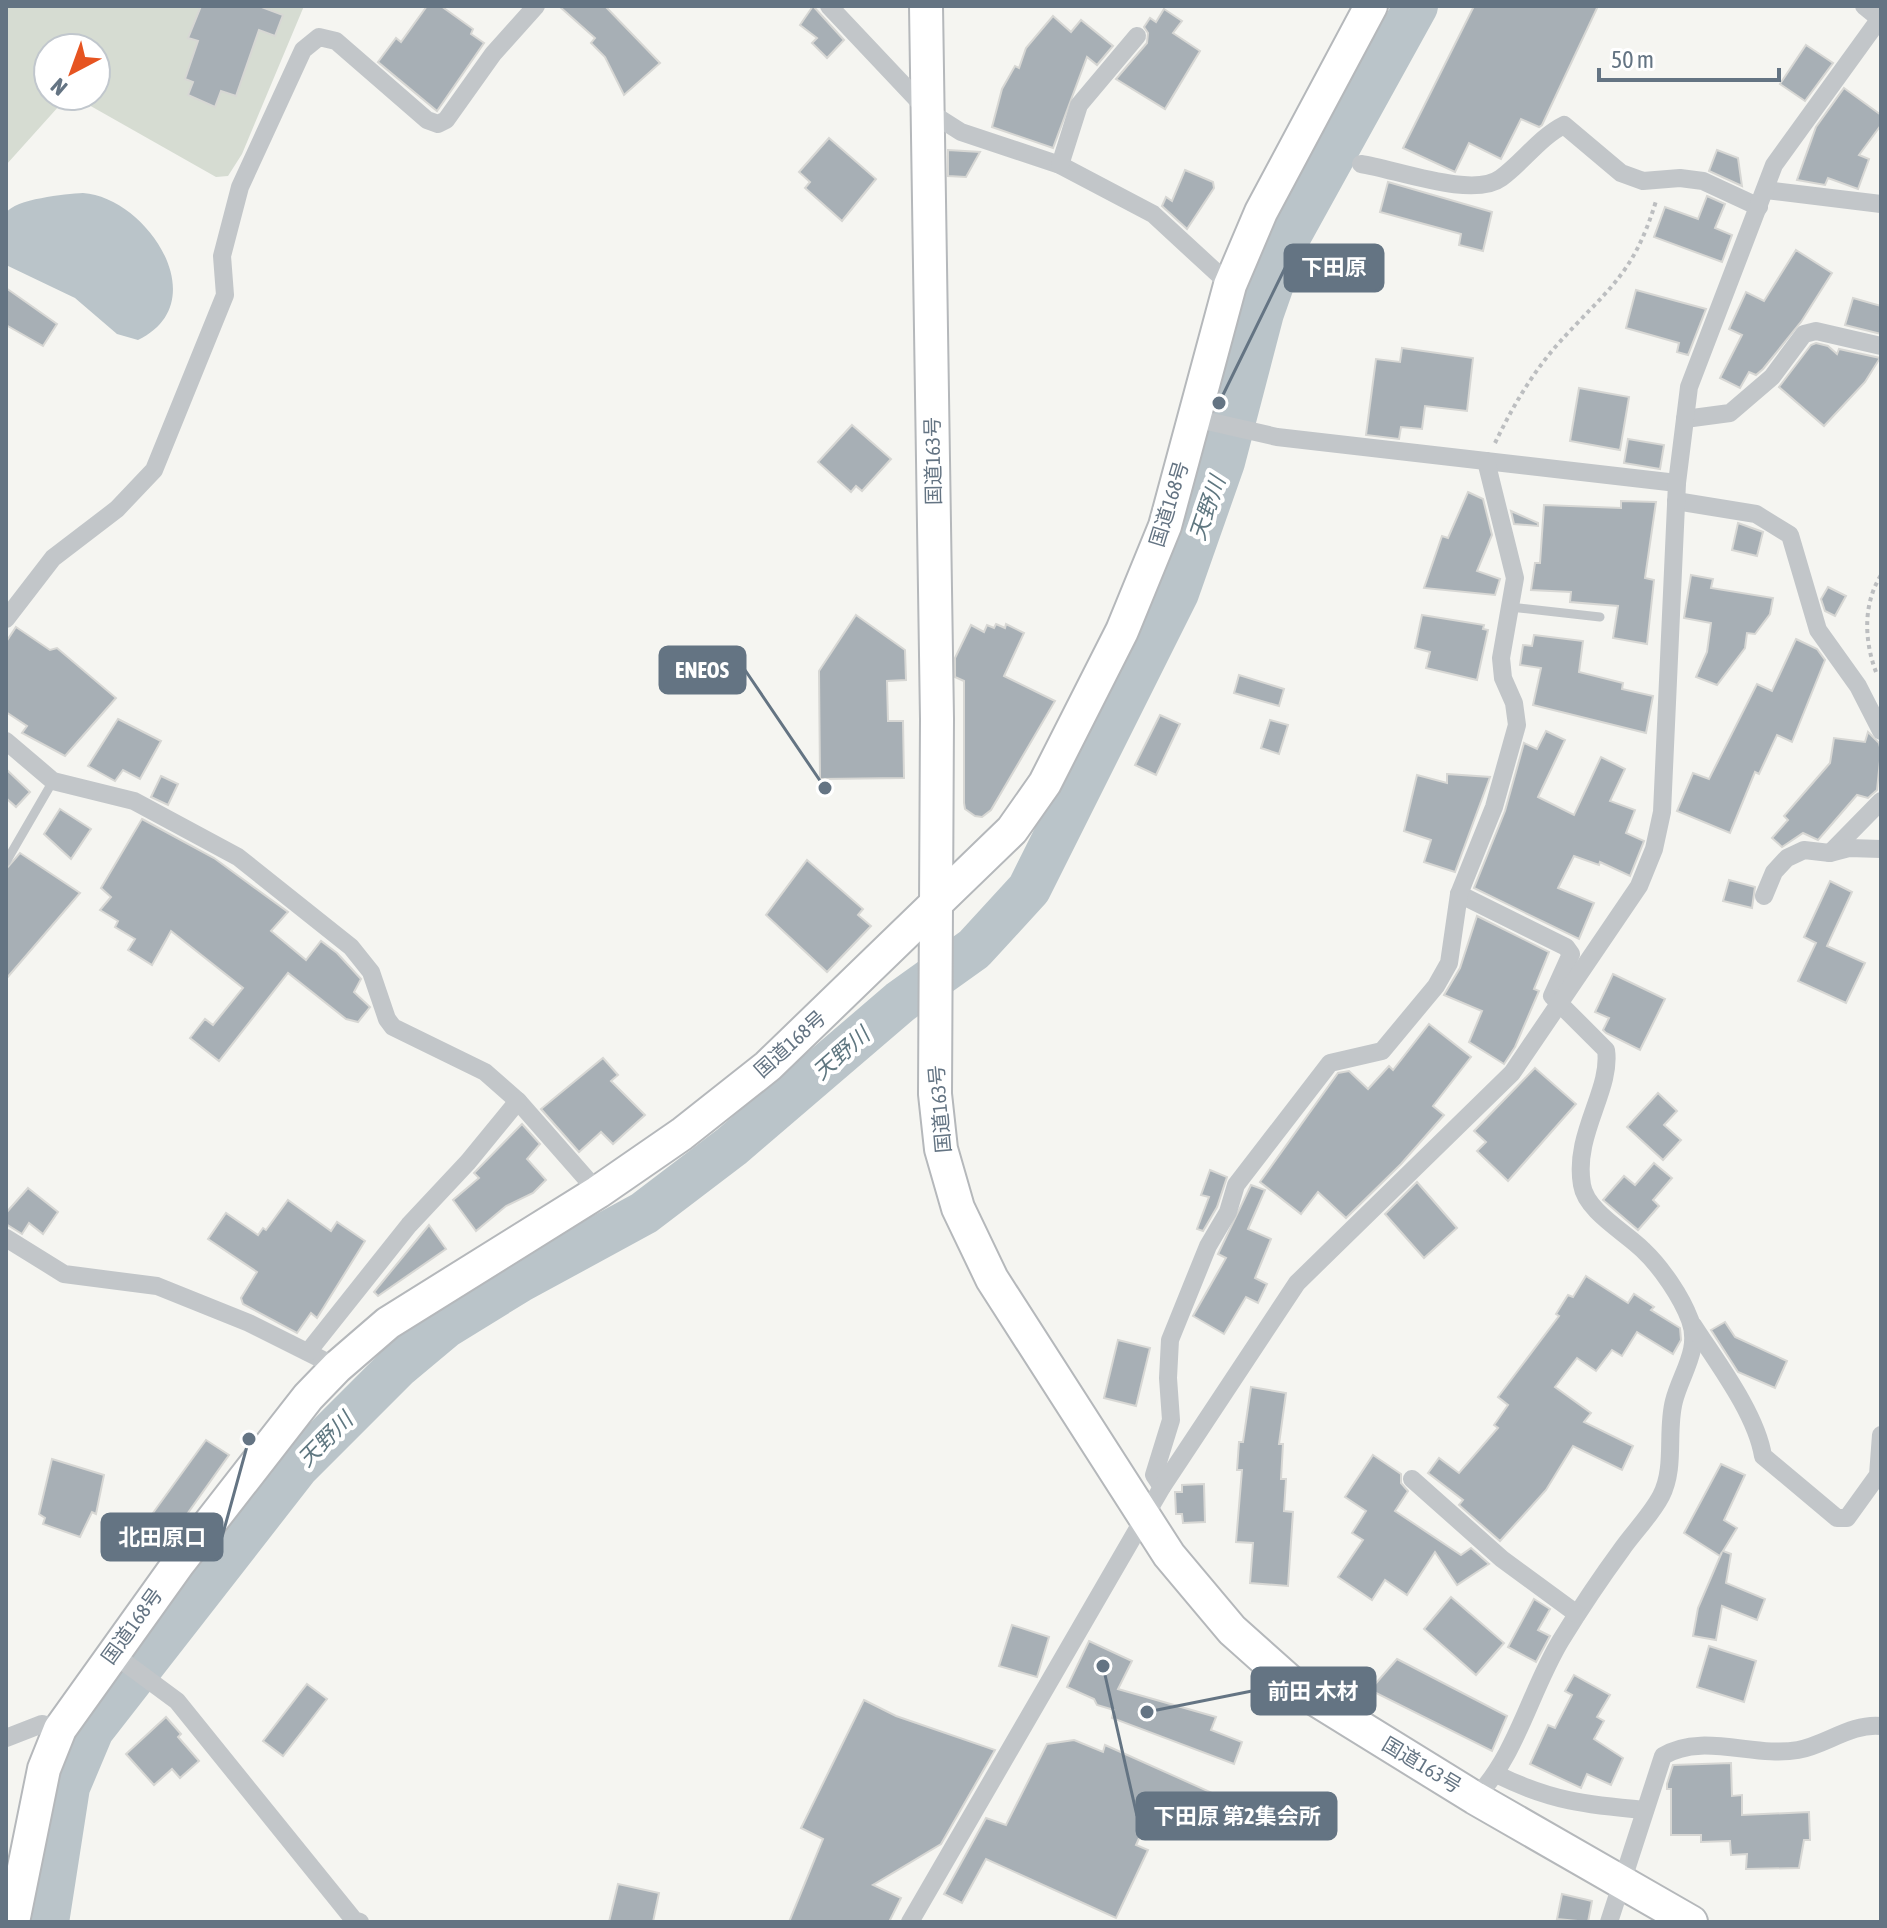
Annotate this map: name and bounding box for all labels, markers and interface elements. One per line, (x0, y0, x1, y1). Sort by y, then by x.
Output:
north arrow (32, 32, 112, 112)
scale bar (1599, 32, 1779, 82)
text: 50 m (1611, 46, 1654, 73)
text: N (45, 73, 72, 101)
callout: 下田原 (1285, 245, 1383, 291)
text: 下田原 (1301, 254, 1367, 280)
street label: 国道163号 (920, 417, 945, 505)
street label: 国道168号 (1145, 458, 1192, 549)
water label: 天野川 (1184, 471, 1231, 543)
callout: ENEOS (660, 647, 745, 693)
text: ENEOS (675, 657, 729, 683)
street label: 国道168号 (749, 1006, 830, 1082)
water label: 天野川 (808, 1020, 876, 1084)
street label: 国道163号 (924, 1064, 955, 1154)
water label: 天野川 (292, 1405, 359, 1472)
callout: 北田原口 (102, 1514, 222, 1560)
text: 北田原口 (118, 1524, 206, 1550)
street label: 国道168号 (96, 1583, 167, 1668)
callout: 前田 木材 (1252, 1668, 1375, 1714)
text: 前田 木材 (1267, 1678, 1359, 1704)
street label: 国道163号 (1379, 1732, 1466, 1797)
callout: 下田原 第2集会所 (1137, 1793, 1336, 1839)
text: 下田原 第2集会所 (1153, 1803, 1321, 1829)

